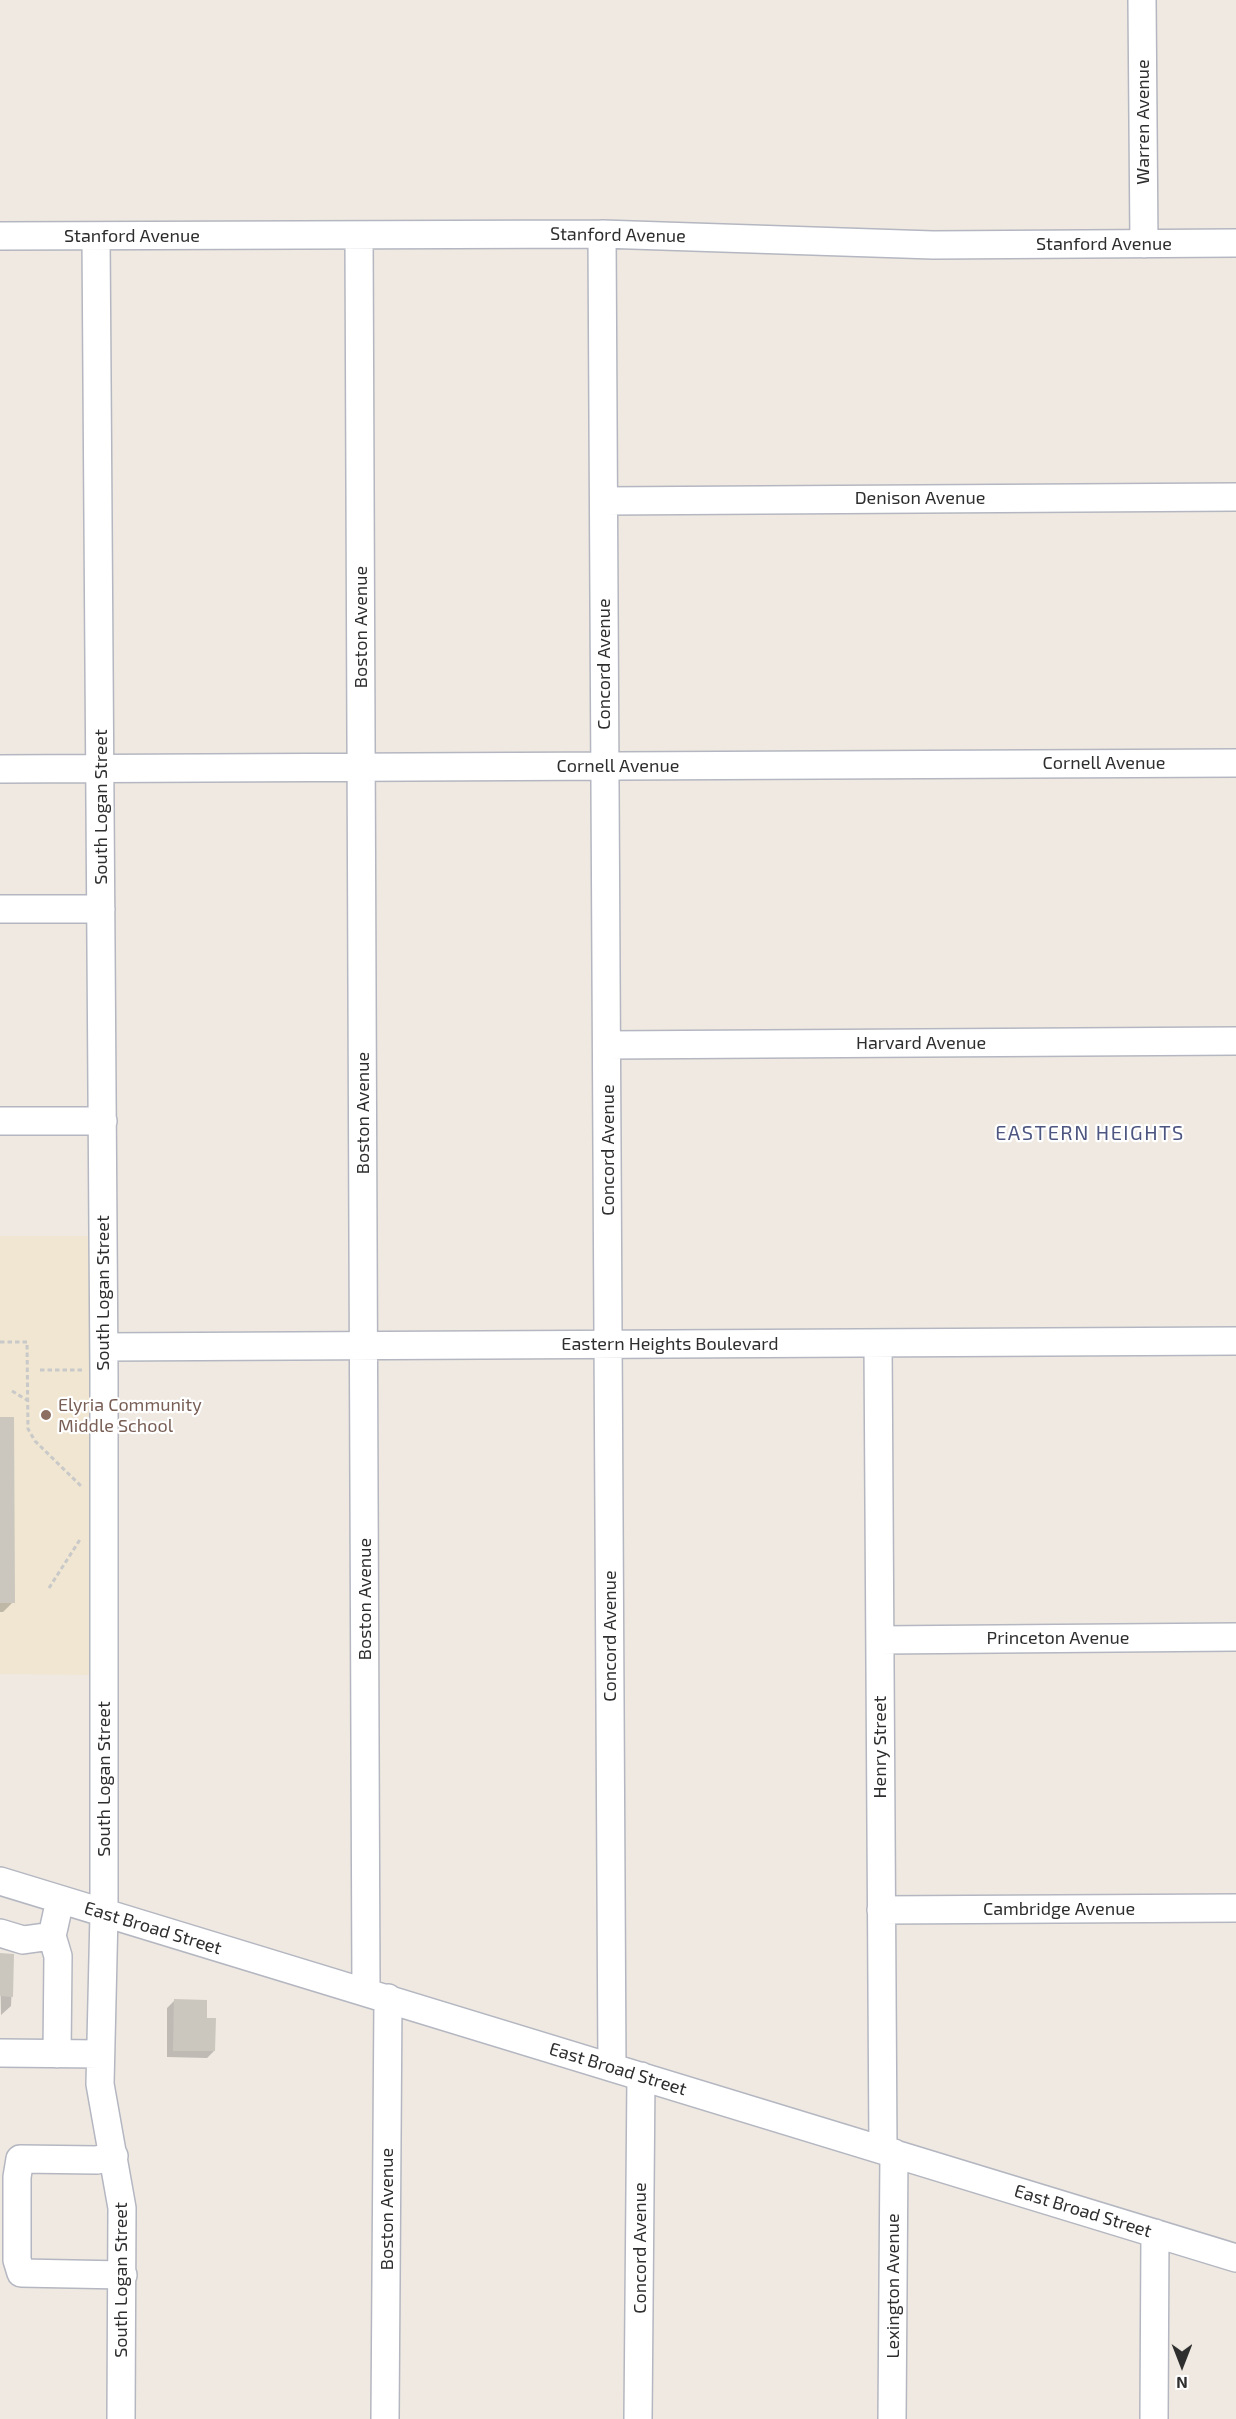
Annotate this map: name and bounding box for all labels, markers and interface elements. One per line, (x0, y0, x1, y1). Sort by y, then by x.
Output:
street label: Warren Avenue (1132, 59, 1154, 185)
street label: Stanford Avenue (550, 223, 686, 247)
street label: Stanford Avenue (64, 225, 200, 247)
street label: Stanford Avenue (1036, 233, 1172, 255)
street label: Denison Avenue (855, 487, 985, 509)
street label: Boston Avenue (350, 566, 372, 688)
street label: Concord Avenue (593, 598, 615, 730)
street label: South Logan Street (90, 729, 112, 885)
street label: Cornell Avenue (1043, 752, 1165, 774)
street label: Cornell Avenue (557, 755, 679, 777)
street label: Harvard Avenue (856, 1032, 986, 1054)
street label: Boston Avenue (352, 1052, 374, 1174)
street label: Concord Avenue (597, 1084, 619, 1216)
district label: EASTERN HEIGHTS (995, 1121, 1185, 1145)
street label: South Logan Street (92, 1215, 114, 1371)
street label: Eastern Heights Boulevard (561, 1333, 779, 1355)
place label: Elyria Community Middle School (58, 1394, 202, 1436)
marker: Elyria Community Middle School (39, 1408, 53, 1422)
street label: Boston Avenue (354, 1538, 376, 1660)
street label: Concord Avenue (599, 1570, 621, 1702)
street label: Princeton Avenue (987, 1627, 1129, 1649)
street label: Henry Street (869, 1696, 891, 1798)
street label: South Logan Street (93, 1701, 115, 1857)
street label: East Broad Street (82, 1897, 224, 1959)
street label: Cambridge Avenue (983, 1898, 1135, 1920)
street label: East Broad Street (547, 2038, 689, 2100)
street label: Boston Avenue (376, 2148, 398, 2270)
street label: East Broad Street (1012, 2180, 1154, 2242)
street label: Concord Avenue (629, 2182, 651, 2314)
street label: South Logan Street (110, 2202, 132, 2358)
street label: Lexington Avenue (882, 2213, 904, 2359)
north arrow (1152, 2335, 1212, 2395)
text: N (1176, 2374, 1188, 2393)

